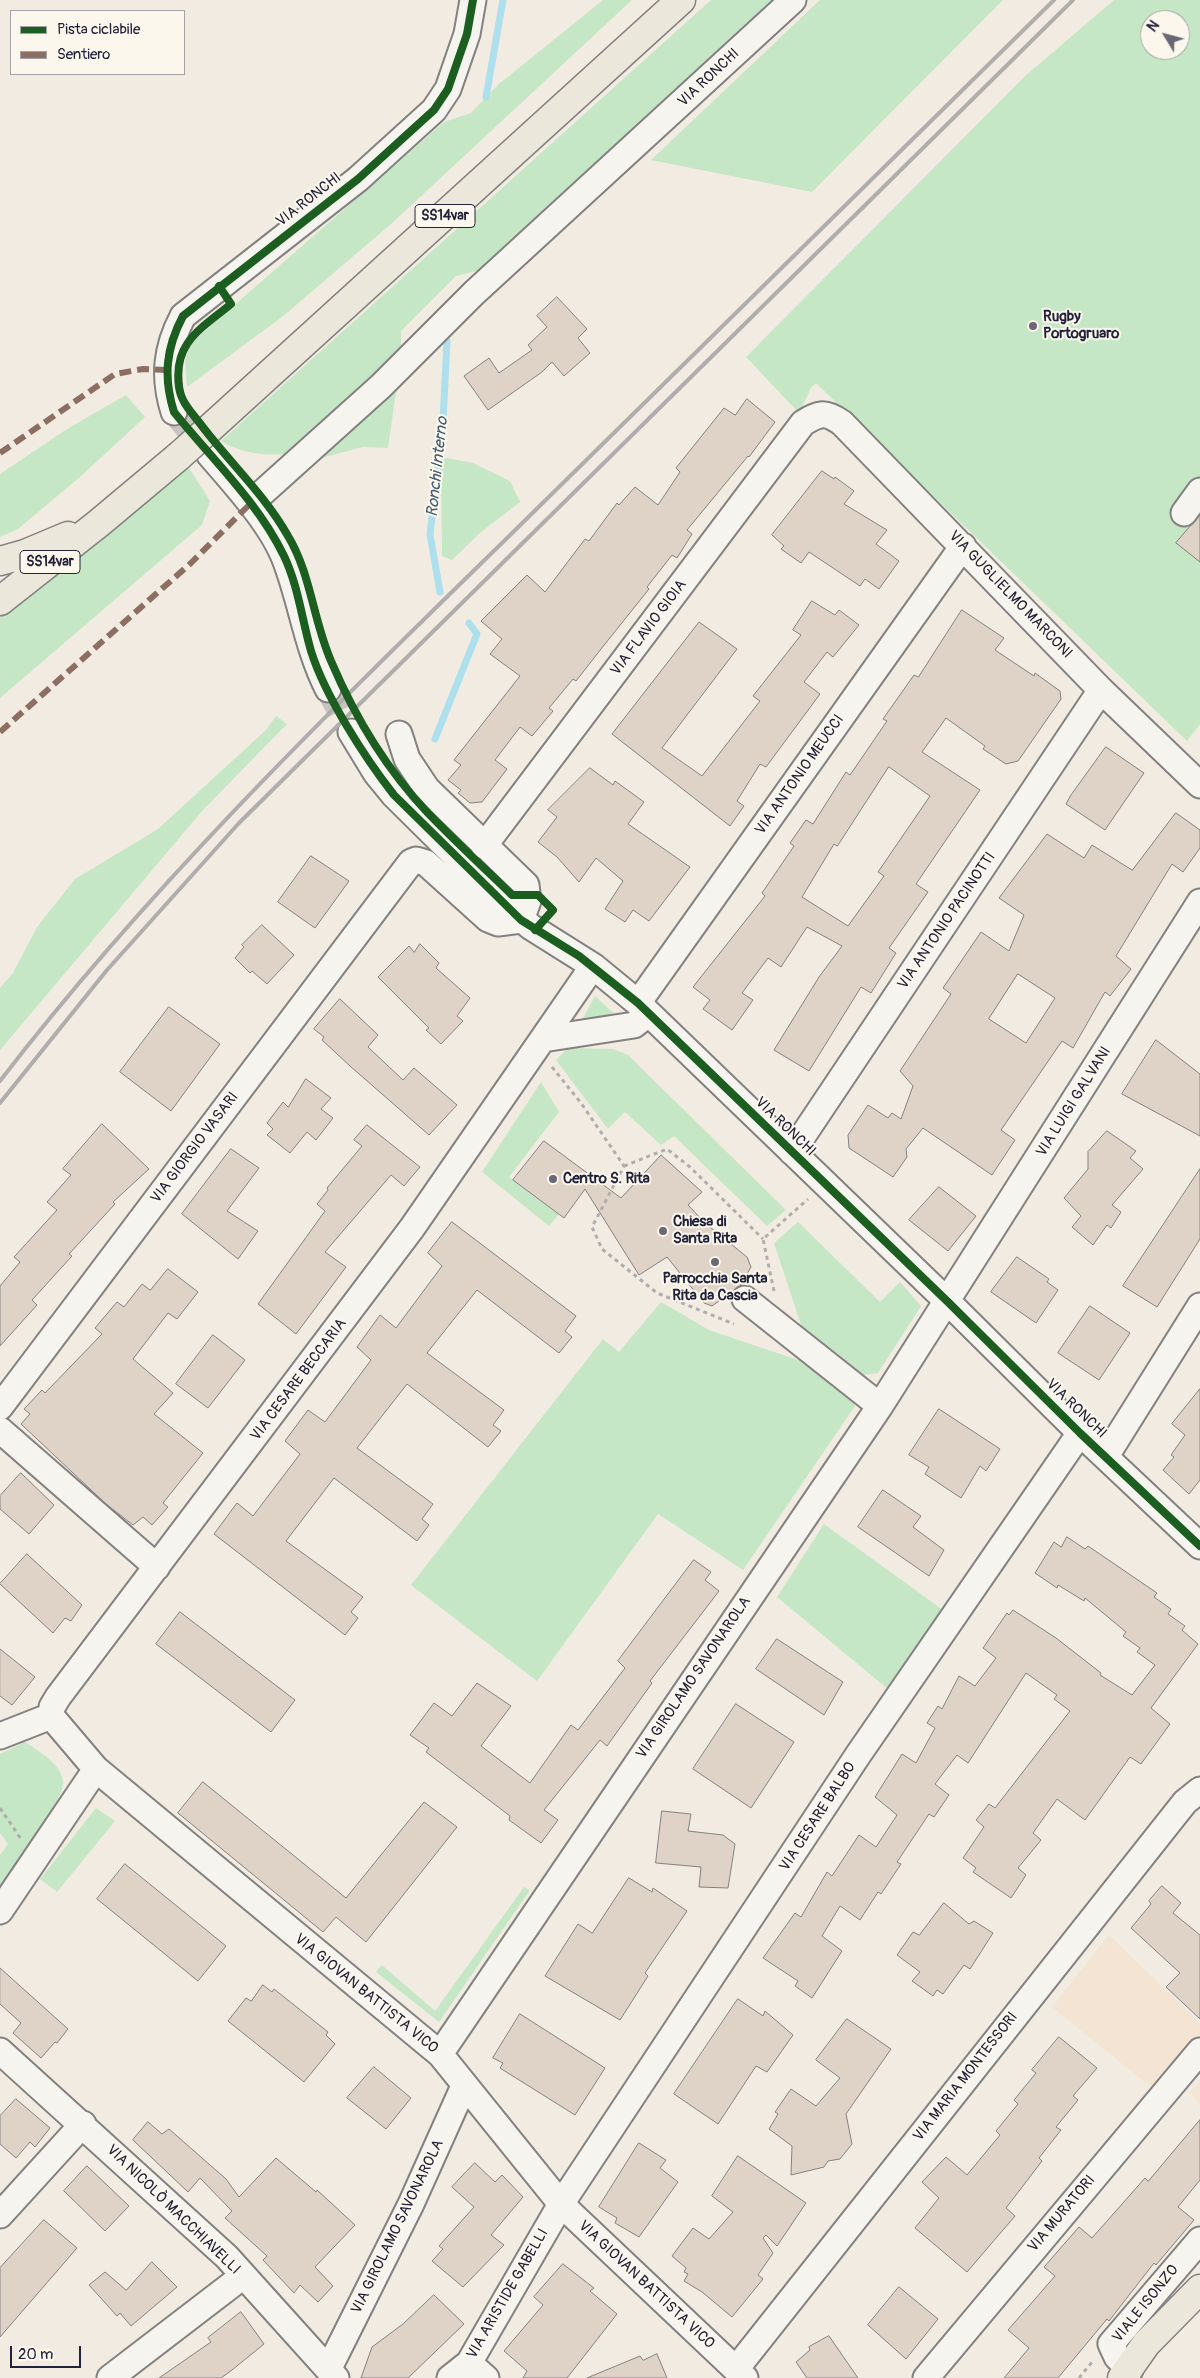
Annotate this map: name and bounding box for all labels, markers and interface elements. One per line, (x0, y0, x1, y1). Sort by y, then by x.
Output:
legend (10, 10, 185, 75)
north arrow (1140, 10, 1190, 60)
text: N (1144, 17, 1163, 35)
text: Pista ciclabile (57, 20, 140, 39)
text: Sentiero (57, 45, 110, 64)
street label: VIA RONCHI (675, 45, 743, 111)
street label: VIA RONCHI (273, 169, 345, 231)
road number: SS14var (415, 205, 475, 228)
place label: Rugby Portogruaro (1043, 308, 1119, 343)
marker: Rugby Portogruaro (1027, 320, 1039, 332)
water label: Ronchi Interno (423, 416, 453, 518)
street label: VIA GUGLIELMO MARCONI (944, 527, 1076, 663)
road number: SS14var (20, 550, 80, 574)
street label: VIA FLAVIO GIOIA (607, 577, 691, 679)
street label: VIA ANTONIO MEUCCI (752, 712, 848, 838)
street label: VIA ANTONIO PACINOTTI (894, 849, 1000, 993)
street label: VIA LUIGI GALVANI (1033, 1044, 1115, 1160)
street label: VIA GIORGIO VASARI (147, 1089, 243, 1207)
street label: VIA RONCHI (751, 1094, 819, 1160)
place label: Centro S. Rita (563, 1170, 650, 1188)
marker: Centro S. Rita (547, 1173, 559, 1185)
place label: Chiesa di Santa Rita (673, 1213, 737, 1248)
marker: Chiesa di Santa Rita (657, 1225, 669, 1237)
marker: Parrocchia Santa Rita da Cascia (709, 1256, 721, 1268)
place label: Parrocchia Santa Rita da Cascia (662, 1270, 768, 1305)
street label: VIA CESARE BECCARIA (247, 1315, 351, 1445)
street label: VIA RONCHI (1042, 1376, 1110, 1442)
street label: VIA GIROLAMO SAVONAROLA (633, 1594, 755, 1762)
street label: VIA CESARE BALBO (776, 1759, 860, 1875)
street label: VIA GIOVAN BATTISTA VICO (290, 1930, 442, 2058)
street label: VIA MARIA MONTESSORI (910, 2009, 1022, 2145)
street label: VIA GIROLAMO SAVONAROLA (348, 2137, 448, 2317)
street label: VIA NICOLÒ MACCHIAVELLI (102, 2141, 244, 2279)
street label: VIA MURATORI (1025, 2172, 1099, 2256)
street label: VIA GIOVAN BATTISTA VICO (574, 2217, 718, 2353)
street label: VIA ARISTIDE GABELLI (463, 2226, 553, 2362)
street label: VIALE ISONZO (1109, 2261, 1183, 2347)
scale bar (12, 2336, 84, 2368)
text: 20 m (18, 2345, 53, 2364)

